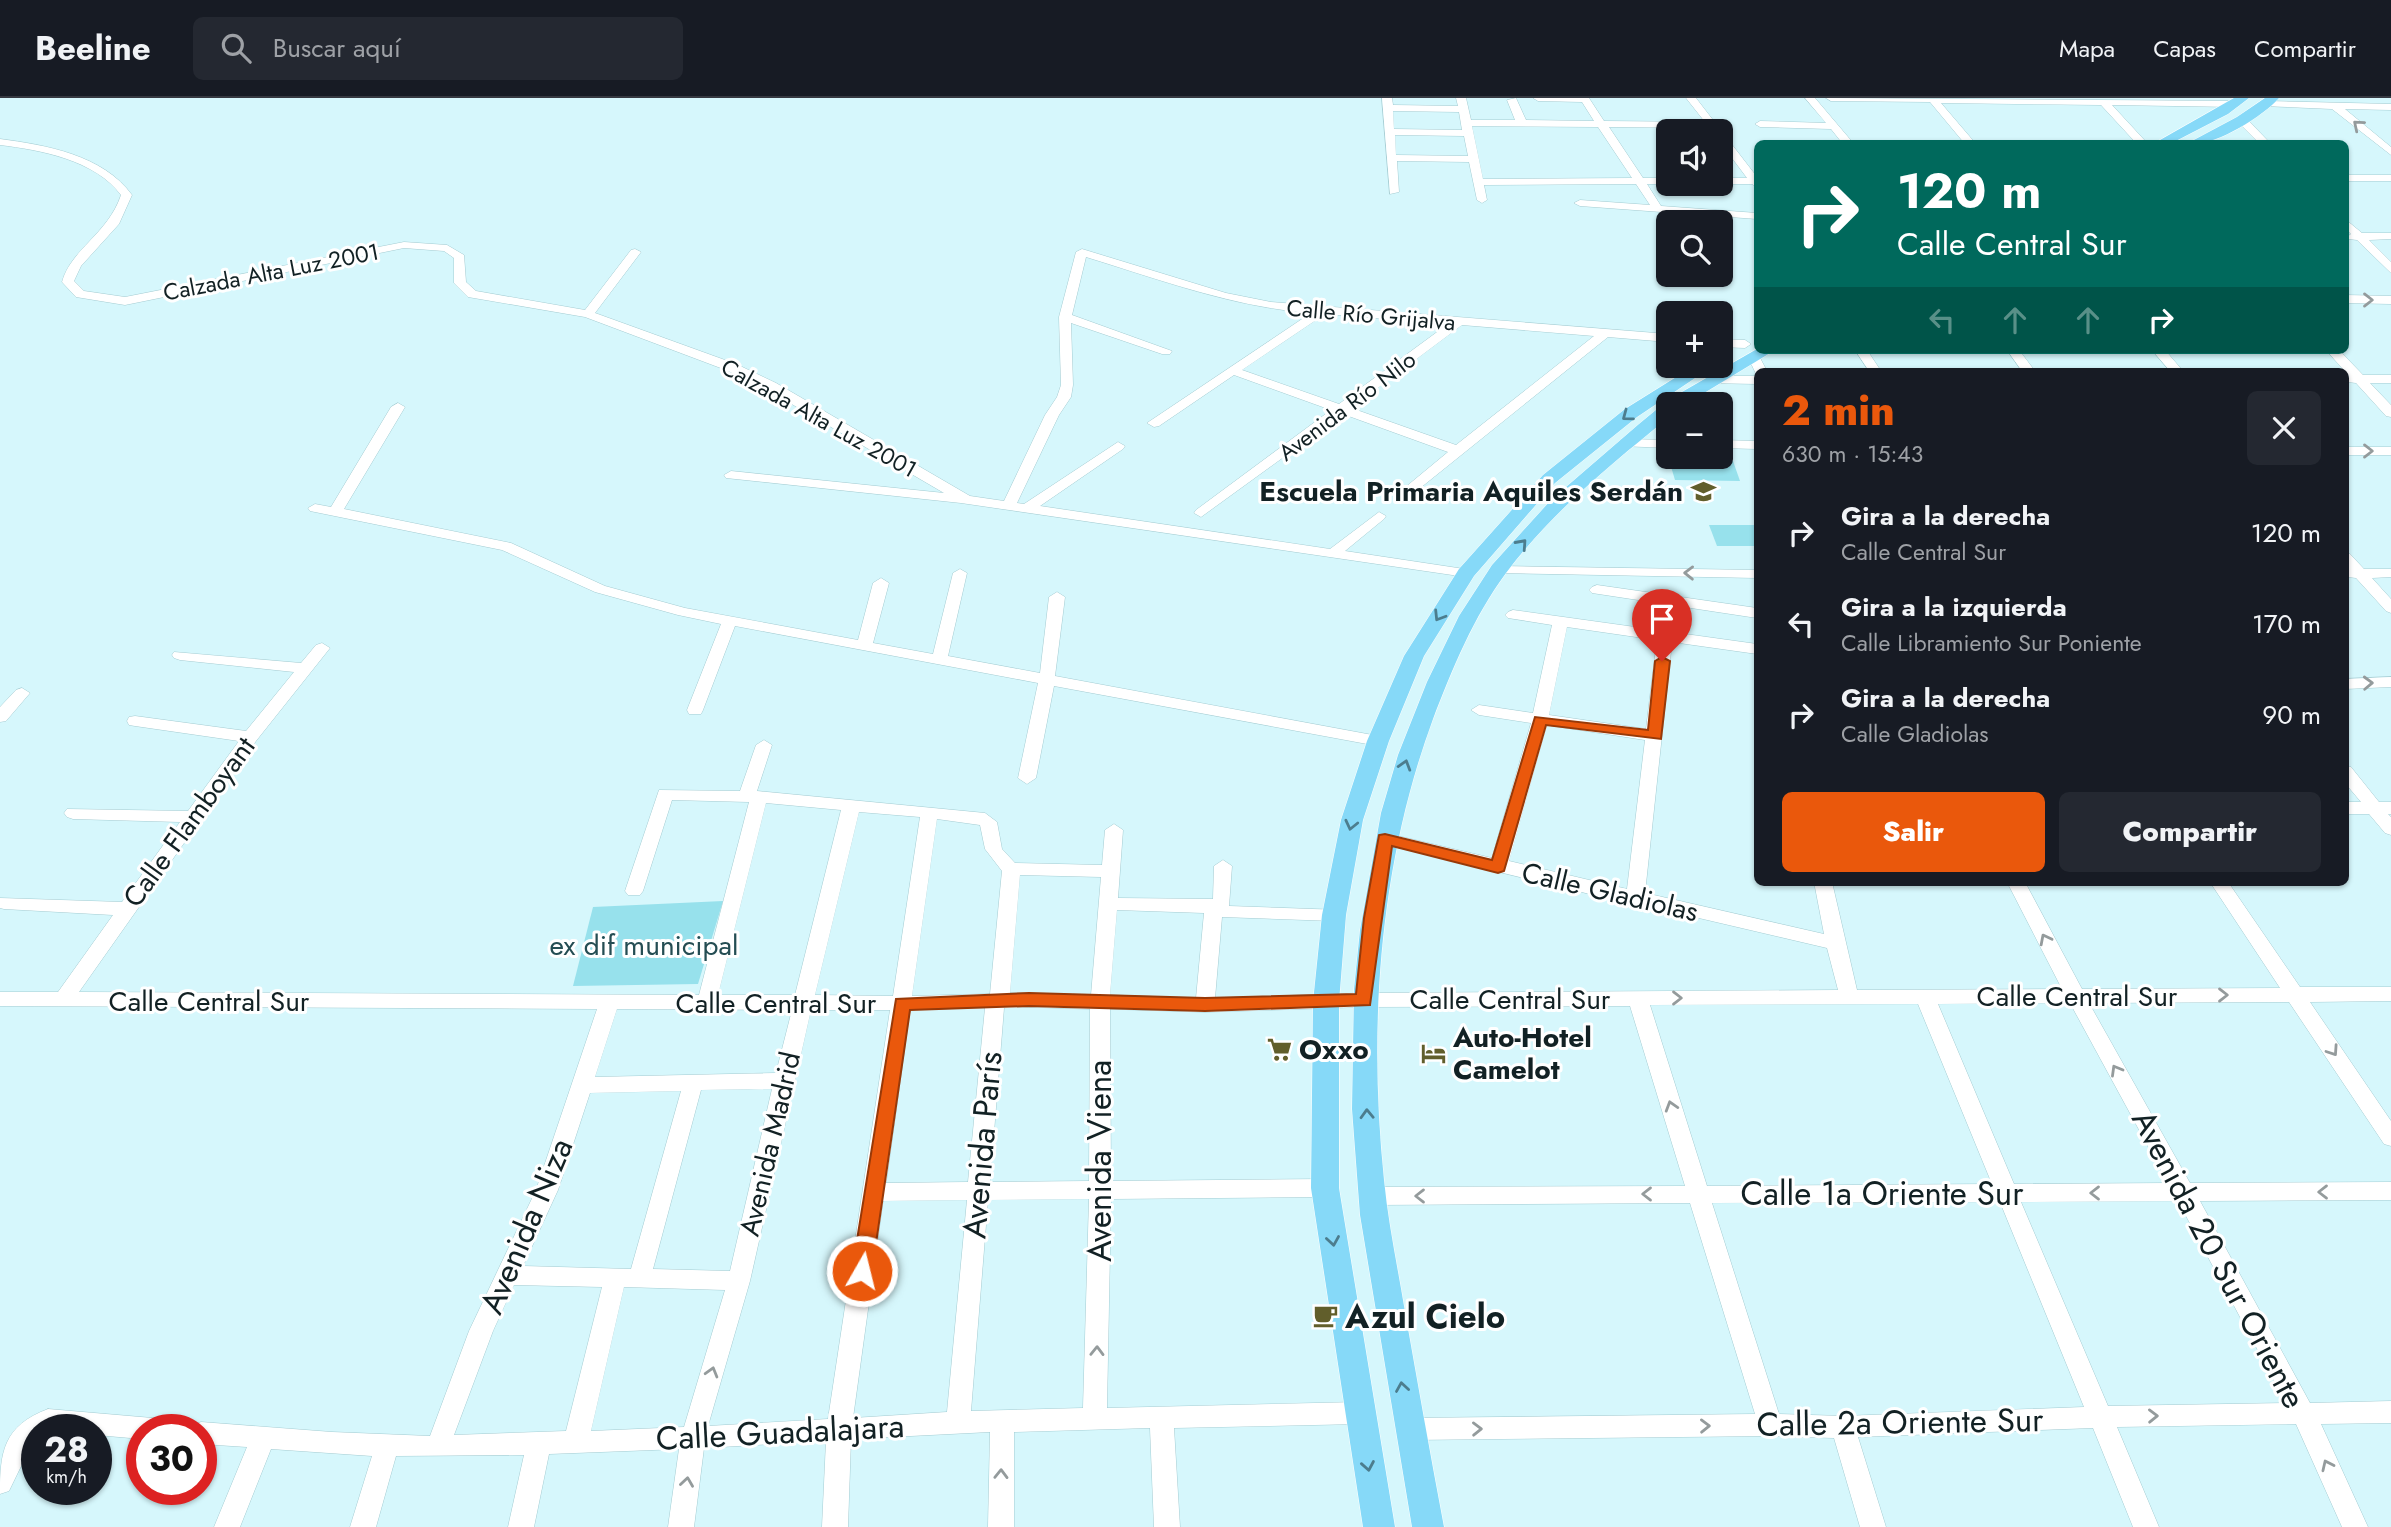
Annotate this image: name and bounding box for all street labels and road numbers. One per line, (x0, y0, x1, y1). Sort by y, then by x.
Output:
street label: Calzada Alta Luz 2001 (160, 234, 382, 310)
street label: Calle Río Grijalva (1285, 291, 1457, 339)
street label: Avenida Río Nilo (1271, 343, 1423, 469)
street label: Calzada Alta Luz 2001 (715, 350, 923, 486)
street label: Calle Flamboyant (113, 728, 265, 916)
street label: Calle Gladiolas (1518, 852, 1702, 932)
street label: Calle Central Sur (1977, 976, 2178, 1017)
street label: Calle Central Sur (1410, 979, 1611, 1020)
street label: Calle Central Sur (109, 981, 310, 1022)
street label: Calle Central Sur (676, 983, 877, 1024)
street label: Avenida Madrid (729, 1048, 811, 1240)
street label: Avenida París (950, 1049, 1014, 1241)
street label: Avenida Viena (1076, 1060, 1123, 1262)
street label: Avenida 20 Sur Oriente (2120, 1101, 2318, 1417)
street label: Avenida Niza (468, 1131, 584, 1321)
street label: Calle 1a Oriente Sur (1740, 1170, 2024, 1217)
street label: Calle 2a Oriente Sur (1756, 1396, 2045, 1448)
street label: Calle Guadalajara (655, 1402, 905, 1462)

